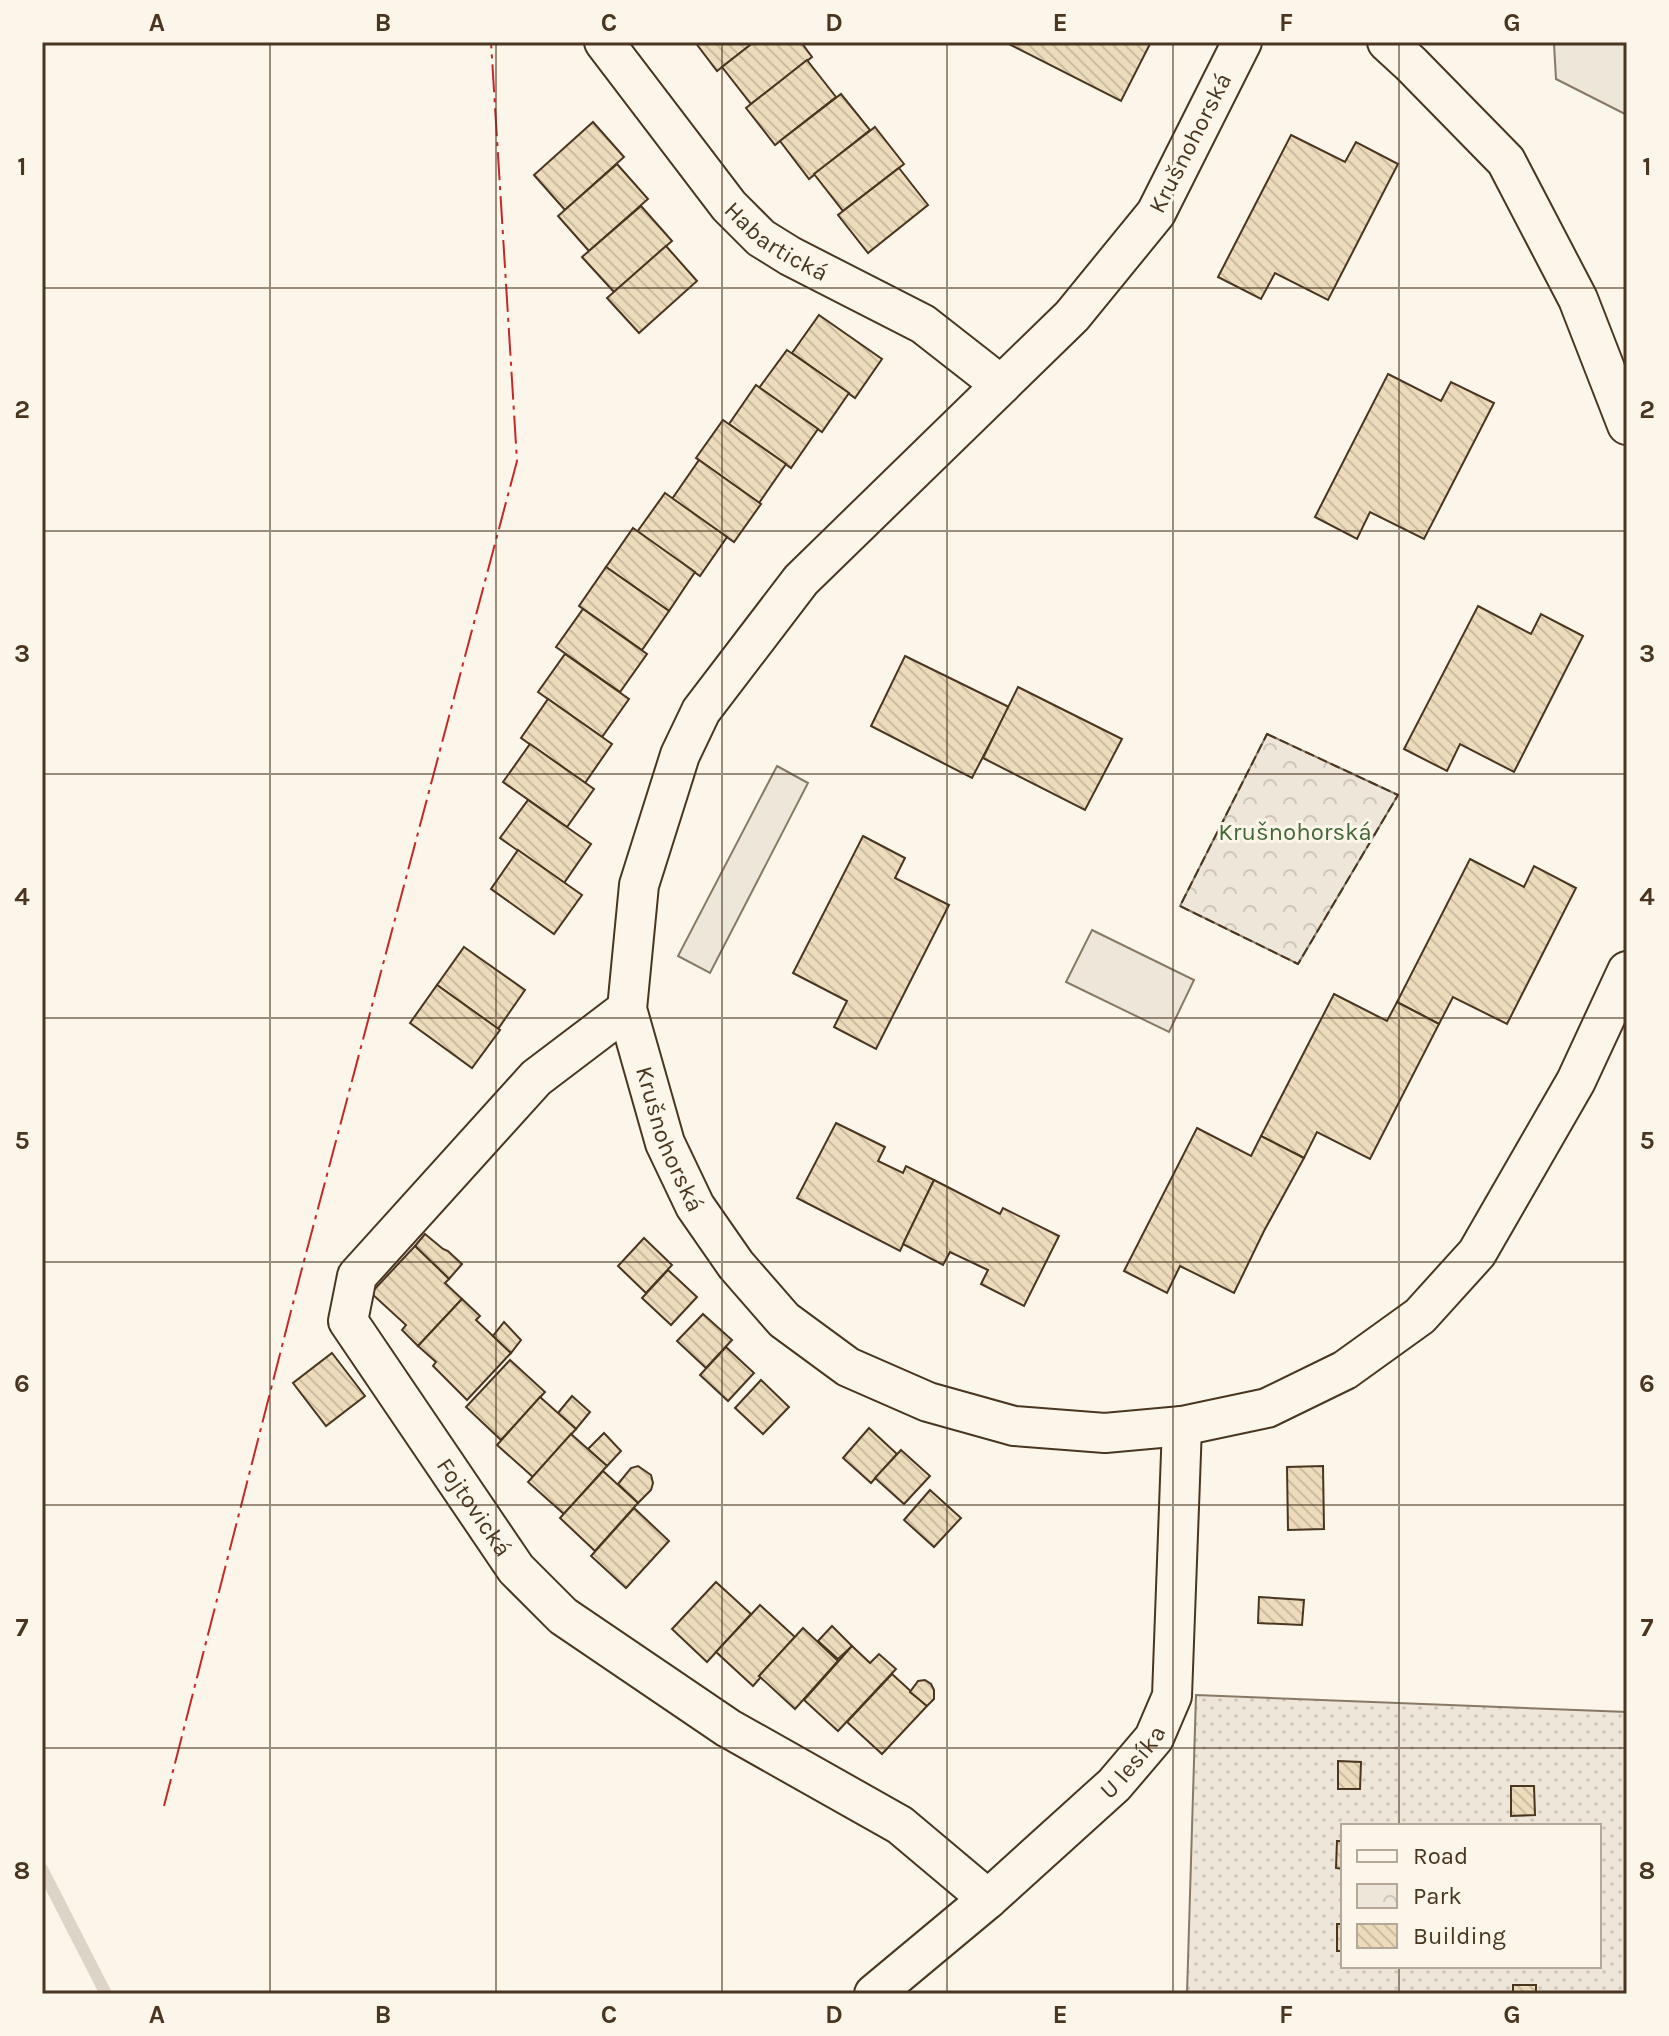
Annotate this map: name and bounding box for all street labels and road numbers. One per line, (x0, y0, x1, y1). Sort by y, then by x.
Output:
street label: Krušnohorská (1143, 68, 1237, 218)
street label: Habartická (719, 196, 833, 287)
street label: Krušnohorská (630, 1063, 710, 1216)
street label: Fojtovická (431, 1453, 517, 1562)
street label: U lesíka (1094, 1722, 1171, 1805)

